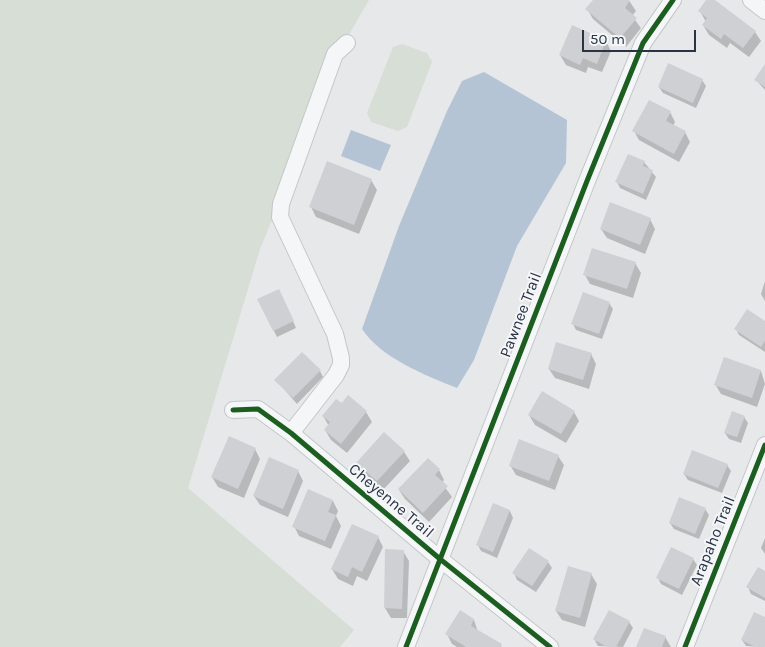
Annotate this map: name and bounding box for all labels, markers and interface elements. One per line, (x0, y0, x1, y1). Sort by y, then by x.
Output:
scale bar (585, 20, 699, 52)
text: 50 m (590, 30, 625, 48)
street label: Pawnee Trail (496, 270, 546, 360)
street label: Cheyenne Trail (344, 460, 438, 542)
street label: Arapaho Trail (686, 493, 740, 589)

